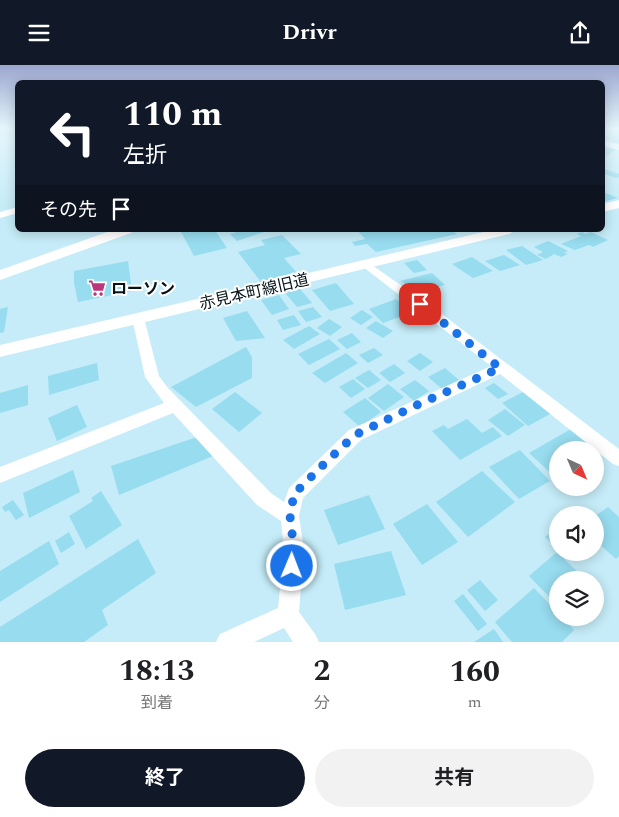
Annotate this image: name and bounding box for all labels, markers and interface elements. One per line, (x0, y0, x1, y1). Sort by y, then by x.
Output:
text: Drivr (282, 16, 337, 49)
icon: menu (25, 19, 53, 47)
icon: share (566, 19, 594, 47)
text: 110 m (123, 88, 222, 141)
icon: left (40, 100, 105, 165)
text: 左折 (123, 139, 167, 172)
icon: arrive (107, 195, 135, 223)
text: その先 (40, 196, 97, 225)
street label: 赤見本町線旧道 (197, 268, 311, 316)
place label: ローソン (111, 277, 175, 301)
supermarket icon: ローソン (87, 278, 107, 298)
pin (399, 283, 441, 325)
icon: arrive (406, 290, 434, 318)
north arrow (549, 441, 604, 496)
map controls (549, 441, 604, 626)
button: sound (549, 506, 604, 561)
position arrow (265, 539, 317, 591)
button: layers (549, 571, 604, 626)
text: 18:13 (119, 648, 194, 694)
text: 2 (314, 648, 330, 694)
text: 160 (449, 649, 500, 695)
text: m (468, 690, 482, 714)
text: 到着 (141, 691, 173, 715)
text: 分 (314, 691, 330, 715)
button: 終了 (25, 749, 305, 807)
button: 共有 (315, 749, 594, 807)

